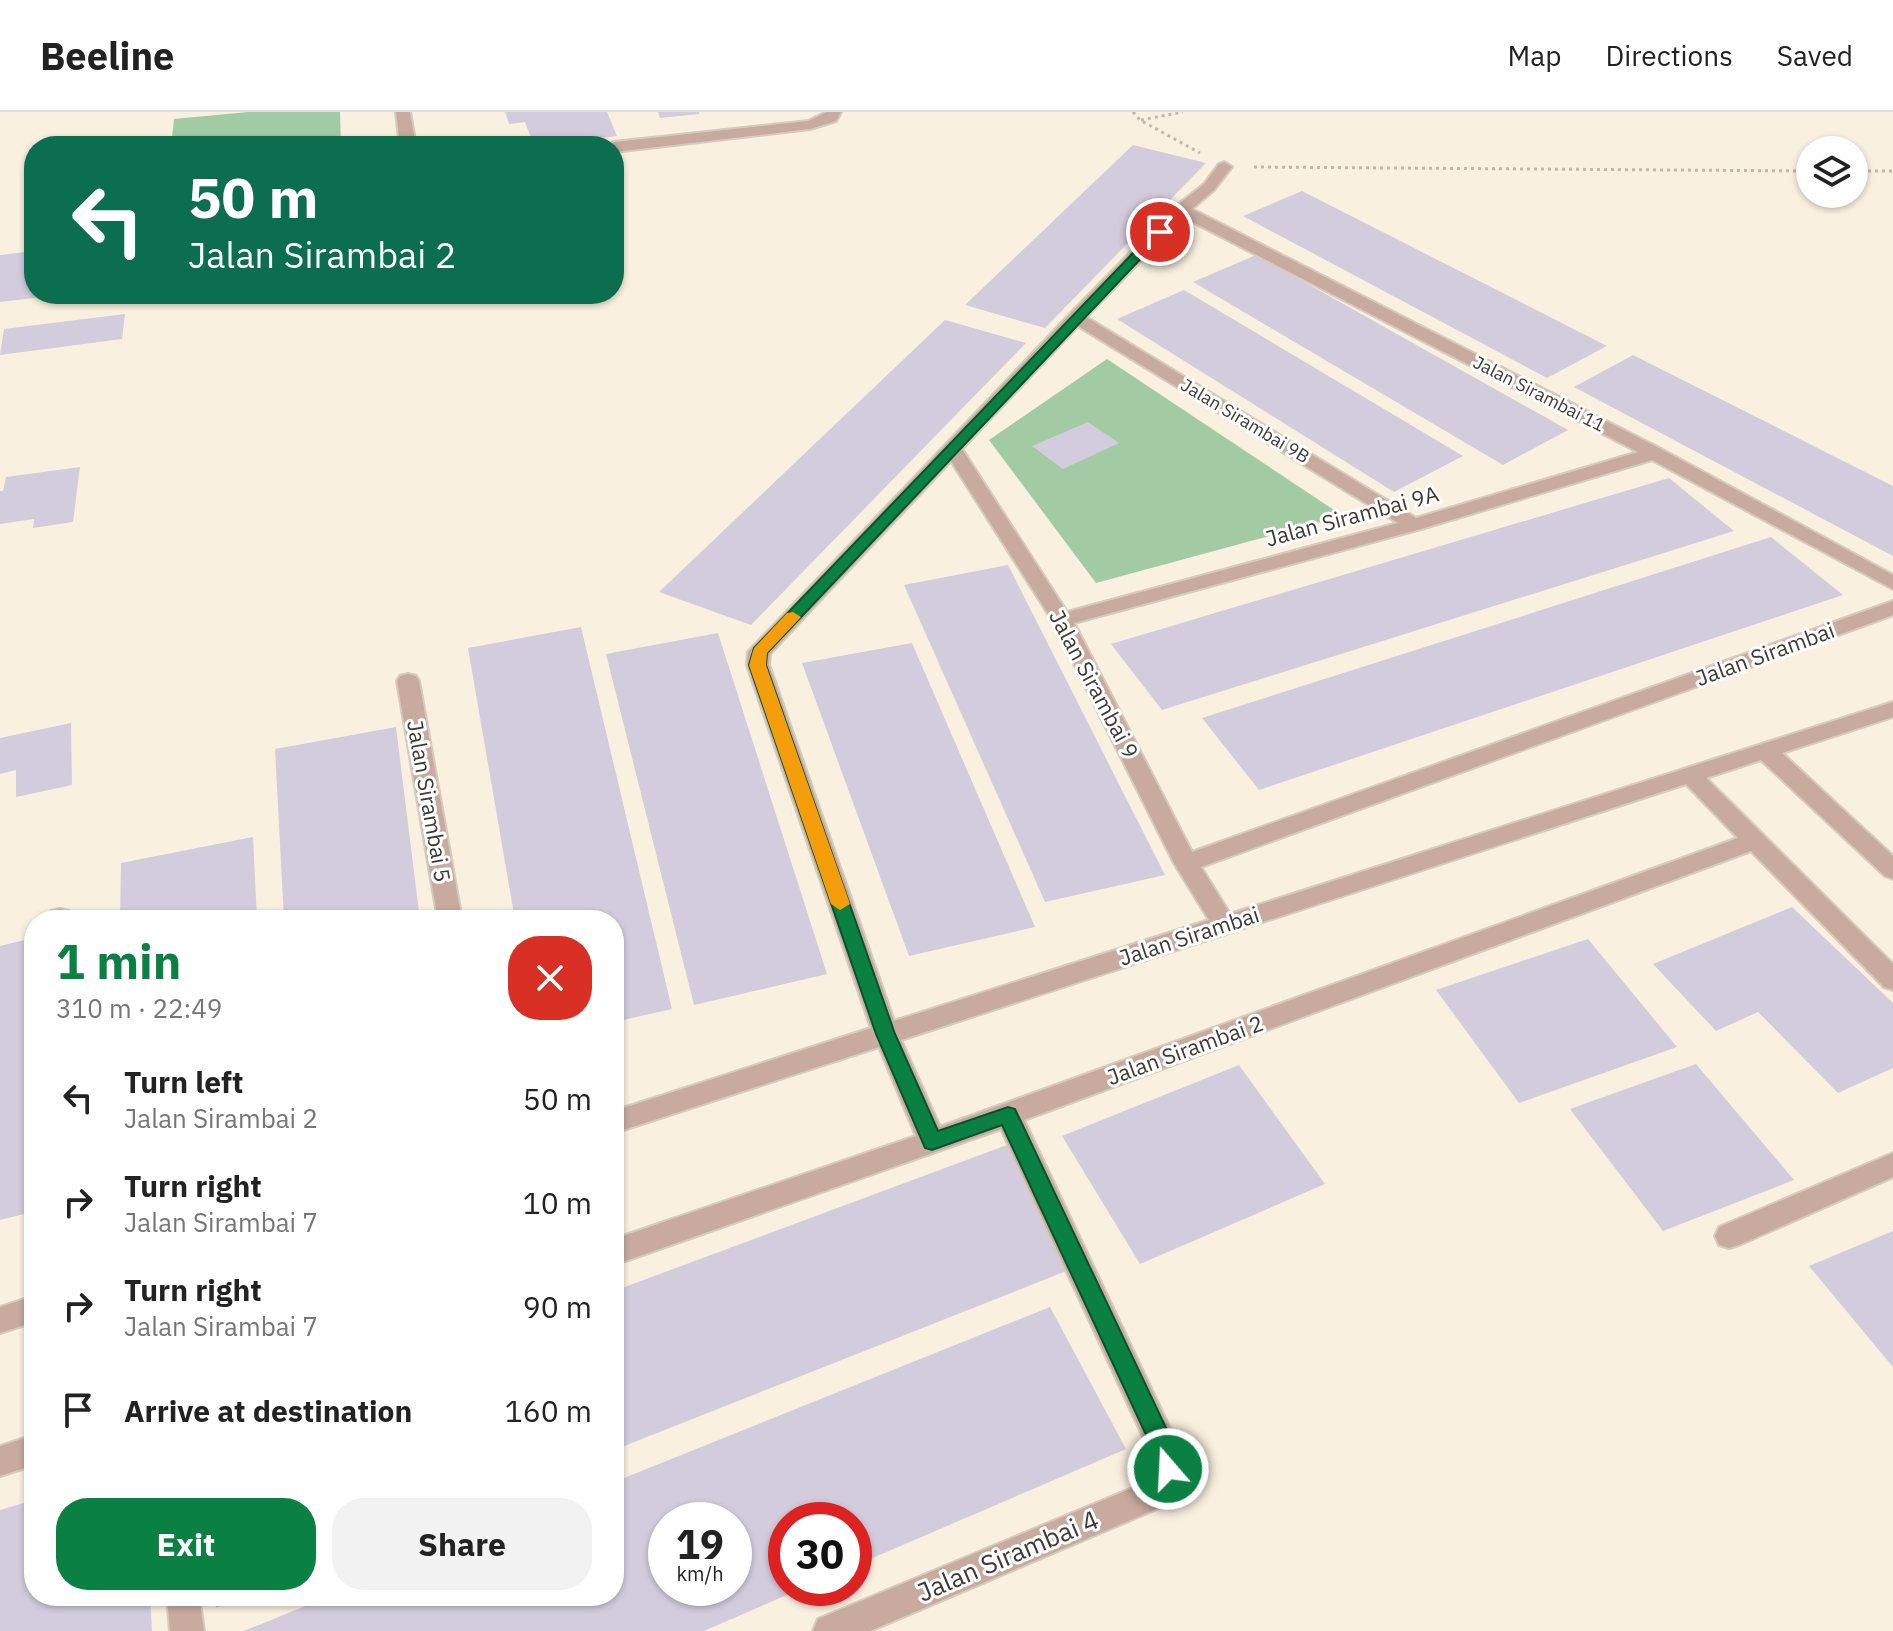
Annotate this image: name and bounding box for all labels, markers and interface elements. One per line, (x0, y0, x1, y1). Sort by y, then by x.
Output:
text: Beeline (40, 31, 174, 80)
text: Map (1507, 37, 1561, 74)
text: Directions (1605, 37, 1733, 74)
text: Saved (1777, 37, 1853, 74)
map controls (1796, 136, 1868, 208)
button: layers (1796, 136, 1868, 208)
text: 50 m (188, 161, 318, 233)
icon: left (56, 168, 160, 272)
pin (1126, 198, 1194, 266)
icon: arrive (1138, 210, 1182, 254)
text: Jalan Sirambai 2 (188, 231, 456, 278)
street label: Jalan Sirambai 11 (1469, 350, 1609, 437)
street label: Jalan Sirambai 9B (1177, 373, 1314, 468)
street label: Jalan Sirambai 9A (1262, 478, 1442, 553)
street label: Jalan Sirambai 9 (1043, 605, 1146, 763)
street label: Jalan Sirambai (1691, 615, 1838, 692)
street label: Jalan Sirambai 5 (401, 718, 458, 884)
street label: Jalan Sirambai (1115, 899, 1263, 972)
text: 1 min (56, 930, 181, 992)
button: close (508, 936, 592, 1020)
text: 310 m · 22:49 (56, 991, 222, 1025)
street label: Jalan Sirambai 2 (1103, 1008, 1267, 1091)
text: Turn left (124, 1062, 243, 1101)
icon: left (56, 1076, 100, 1120)
text: 50 m (523, 1079, 592, 1118)
text: Jalan Sirambai 2 (124, 1101, 318, 1135)
text: Turn right (124, 1166, 262, 1205)
icon: right (56, 1180, 100, 1224)
text: 10 m (523, 1183, 592, 1222)
text: Jalan Sirambai 7 (124, 1205, 318, 1239)
text: Turn right (124, 1270, 262, 1309)
icon: right (56, 1284, 100, 1328)
text: 90 m (523, 1287, 592, 1326)
text: Jalan Sirambai 7 (124, 1309, 318, 1343)
icon: arrive (56, 1388, 100, 1432)
text: Arrive at destination (124, 1391, 412, 1430)
text: 160 m (505, 1391, 592, 1430)
position arrow (1126, 1427, 1210, 1511)
button: Exit (56, 1498, 316, 1590)
button: Share (332, 1498, 592, 1590)
speed limit sign: 30 (768, 1502, 872, 1606)
street label: Jalan Sirambai 4 (912, 1502, 1103, 1609)
text: 19 (676, 1518, 724, 1570)
text: km/h (676, 1560, 724, 1587)

